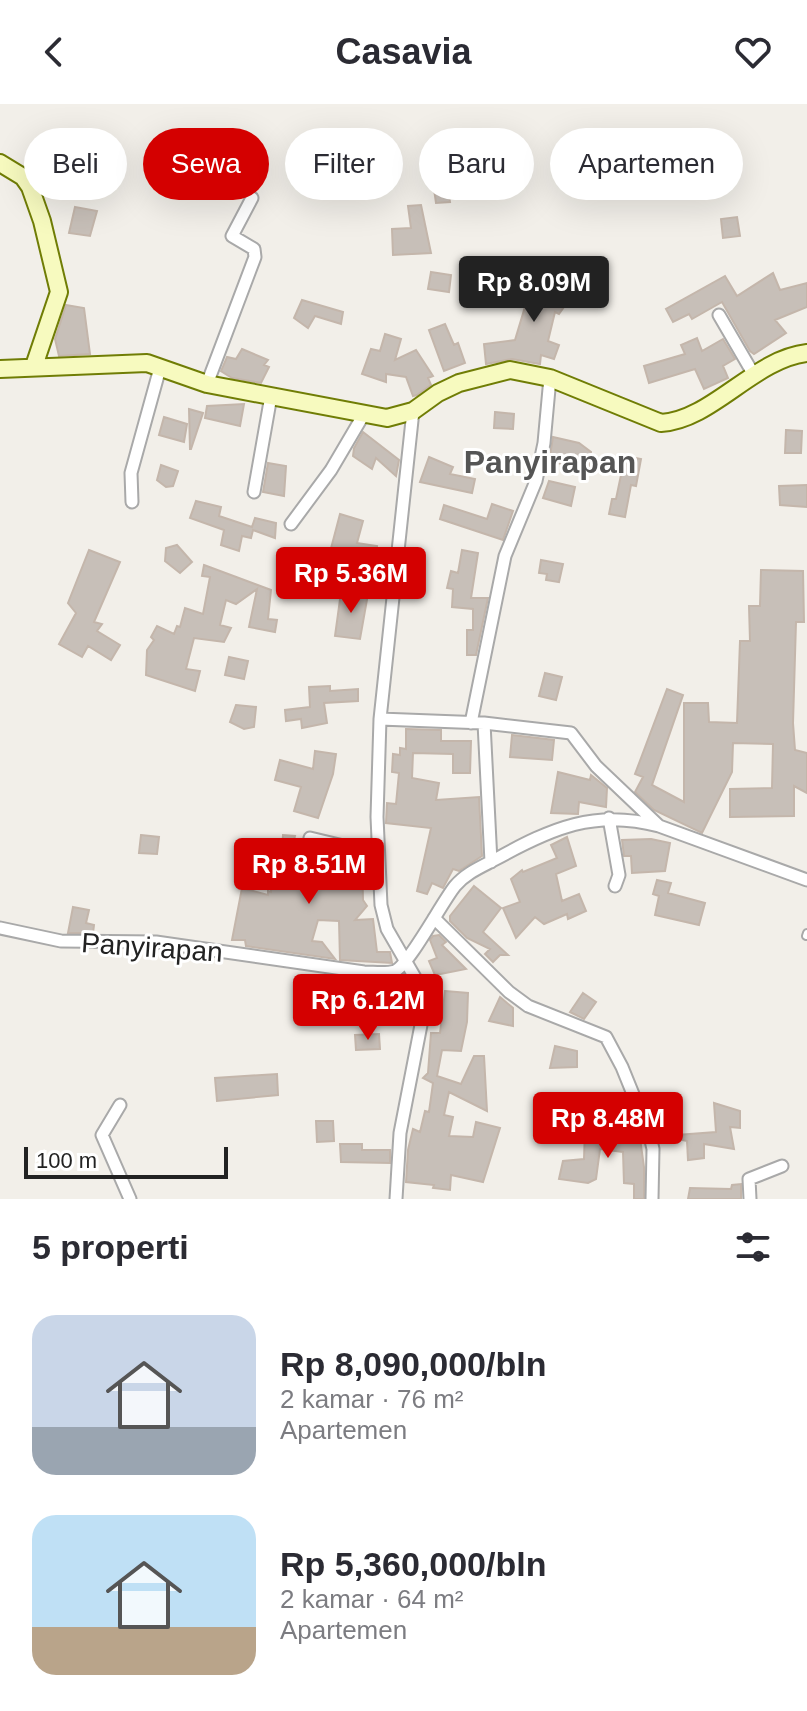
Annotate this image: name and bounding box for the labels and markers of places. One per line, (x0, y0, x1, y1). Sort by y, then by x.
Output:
pin: Rp 8.09M (451, 256, 617, 324)
pin: Rp 5.36M (268, 547, 434, 615)
pin: Rp 8.51M (226, 838, 392, 906)
pin: Rp 6.12M (285, 974, 451, 1042)
pin: Rp 8.48M (525, 1092, 691, 1160)

